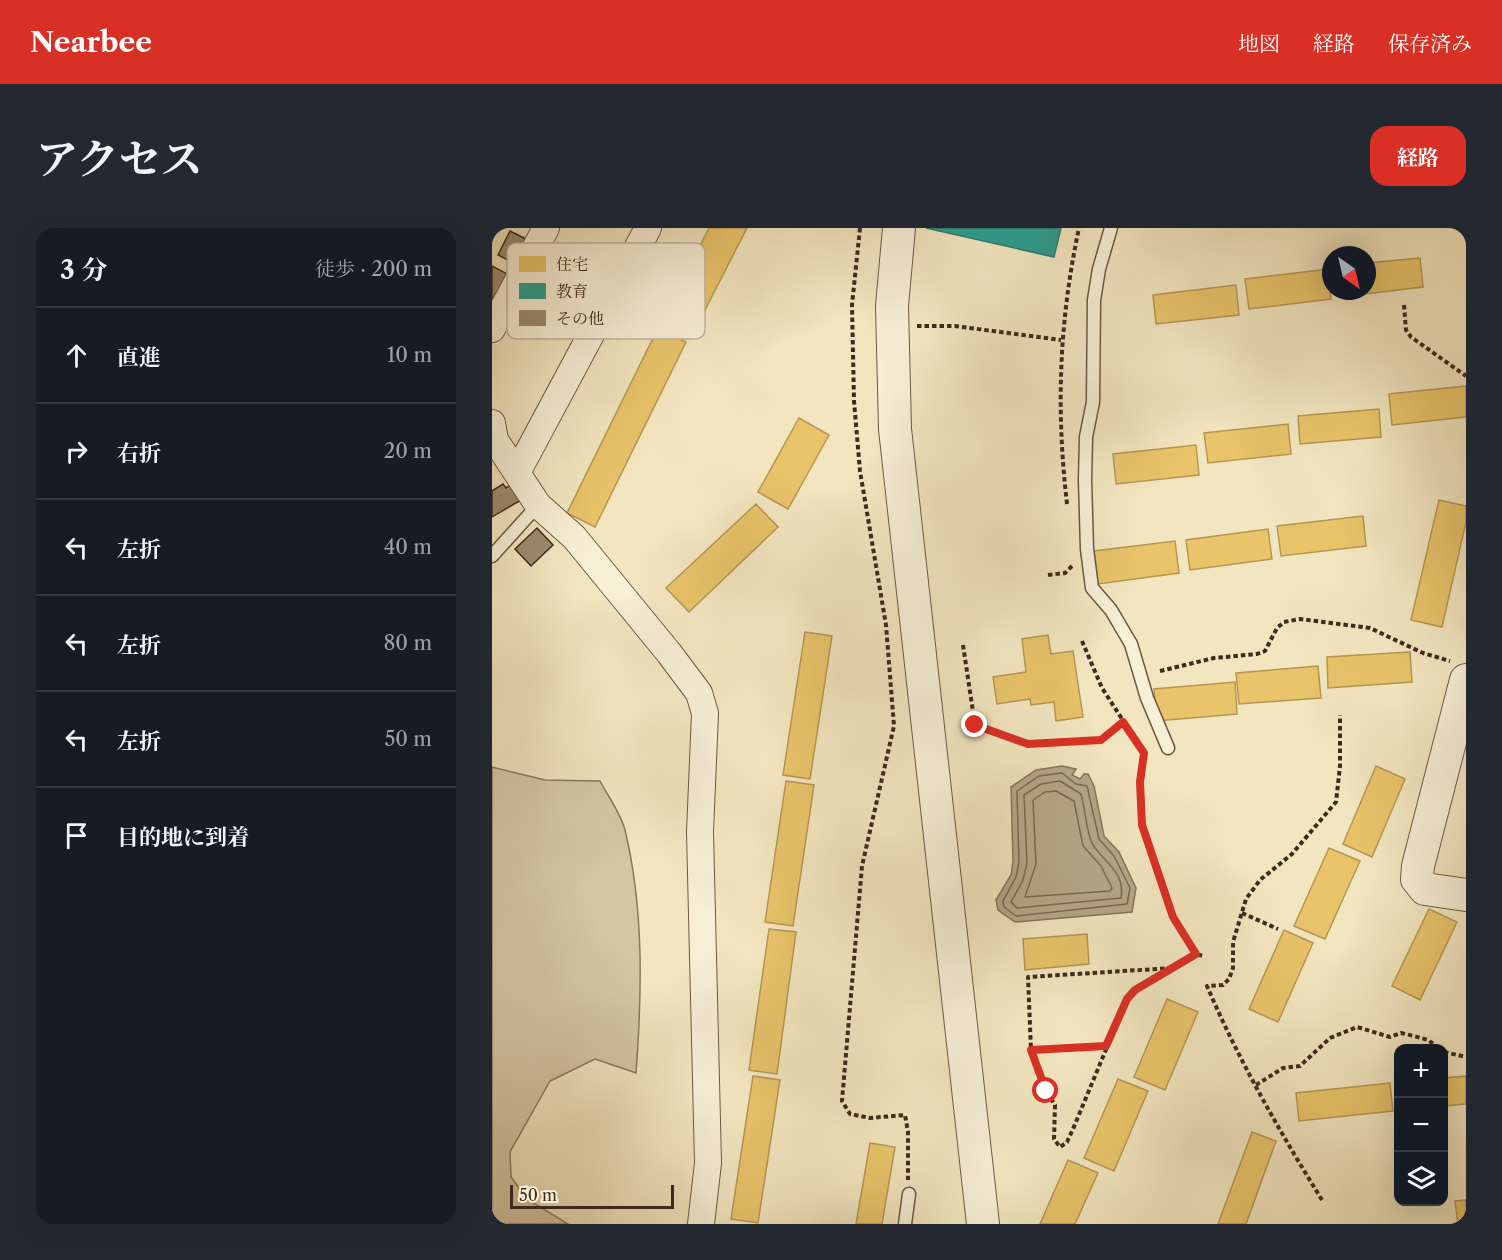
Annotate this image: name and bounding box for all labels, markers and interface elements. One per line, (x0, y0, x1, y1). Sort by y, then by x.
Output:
text: Nearbee (30, 25, 152, 59)
text: 地図 (1238, 31, 1280, 56)
text: 経路 (1313, 31, 1355, 56)
text: 保存済み (1388, 31, 1472, 56)
button: 経路 (1370, 126, 1466, 186)
text: アクセス (36, 133, 203, 185)
legend (507, 243, 705, 339)
north arrow (1322, 246, 1376, 300)
text: 3 分 (60, 254, 107, 286)
text: 住宅 (556, 254, 588, 274)
text: 徒歩 · 200 m (315, 257, 432, 281)
text: 教育 (556, 281, 588, 301)
text: その他 (556, 308, 604, 328)
icon: ahead (60, 339, 93, 372)
text: 10 m (387, 343, 432, 367)
text: 直進 (117, 344, 161, 371)
icon: right (60, 435, 93, 468)
text: 20 m (384, 439, 432, 463)
text: 右折 (117, 440, 161, 467)
icon: left (60, 531, 93, 564)
text: 40 m (384, 535, 432, 559)
text: 左折 (117, 536, 161, 563)
icon: left (60, 627, 93, 660)
text: 80 m (384, 631, 432, 655)
text: 左折 (117, 632, 161, 659)
route end (961, 711, 987, 737)
icon: left (60, 723, 93, 756)
text: 50 m (385, 727, 432, 751)
text: 左折 (117, 728, 161, 755)
icon: arrive (60, 819, 93, 852)
text: 目的地に到着 (117, 824, 249, 851)
map controls (1394, 1044, 1448, 1206)
button: + (1394, 1044, 1448, 1098)
route start (1032, 1077, 1058, 1103)
button: − (1394, 1098, 1448, 1152)
button: layers (1394, 1152, 1448, 1206)
scale bar (510, 1182, 674, 1210)
text: 50 m (519, 1185, 557, 1205)

